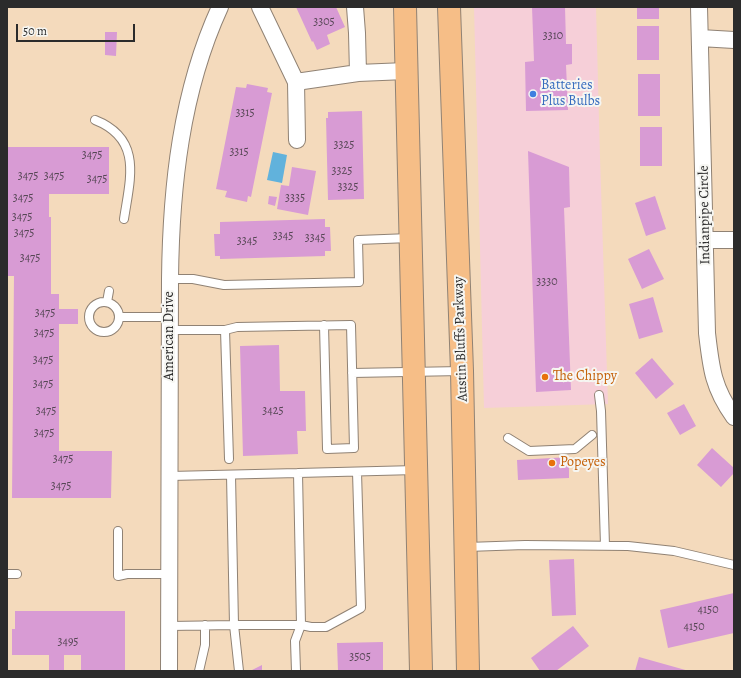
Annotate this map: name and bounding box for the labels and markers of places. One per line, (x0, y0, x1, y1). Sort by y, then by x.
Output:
place label: Batteries Plus Bulbs (541, 78, 600, 110)
marker: Batteries Plus Bulbs (528, 89, 538, 99)
place label: The Chippy (553, 369, 617, 385)
marker: The Chippy (540, 372, 550, 382)
place label: Popeyes (560, 455, 606, 471)
marker: Popeyes (547, 458, 557, 468)

